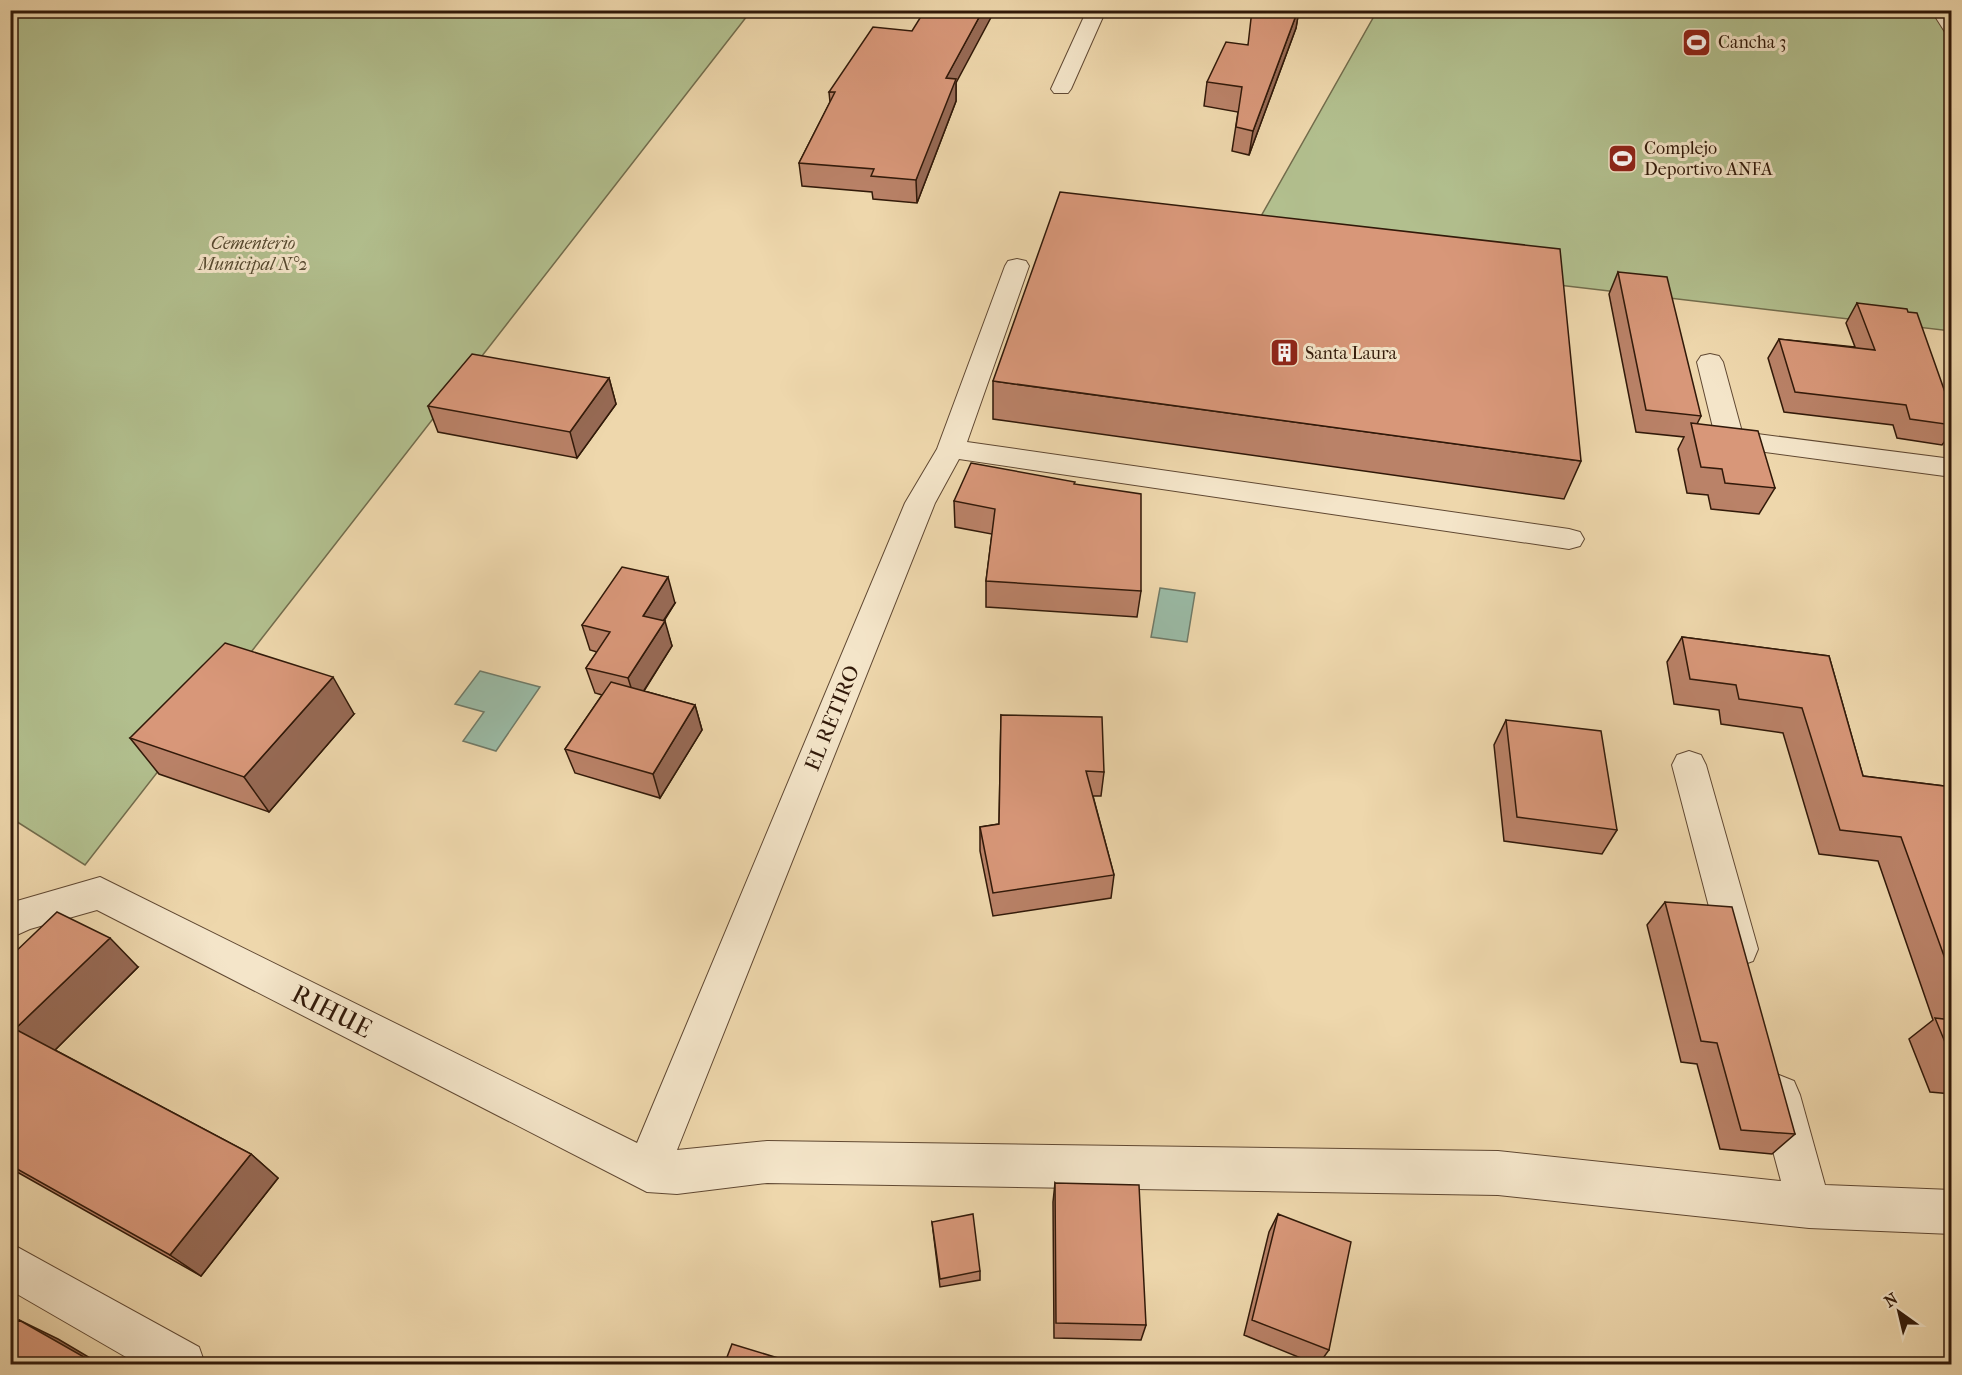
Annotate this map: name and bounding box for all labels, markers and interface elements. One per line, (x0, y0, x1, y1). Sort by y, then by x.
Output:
sports icon: Cancha 3 (1681, 26, 1713, 58)
place label: Cancha 3 (1718, 32, 1786, 53)
place label: Complejo Deportivo ANFA (1644, 138, 1773, 180)
sports icon: Complejo Deportivo ANFA (1607, 142, 1639, 174)
park label: Cementerio Municipal N°2 (196, 233, 308, 275)
building icon: Santa Laura (1268, 337, 1300, 369)
place label: Santa Laura (1305, 343, 1398, 364)
street label: EL RETIRO (800, 662, 864, 774)
street label: RIHUE (287, 978, 377, 1045)
north arrow (1869, 1282, 1929, 1342)
text: N (1881, 1288, 1902, 1311)

